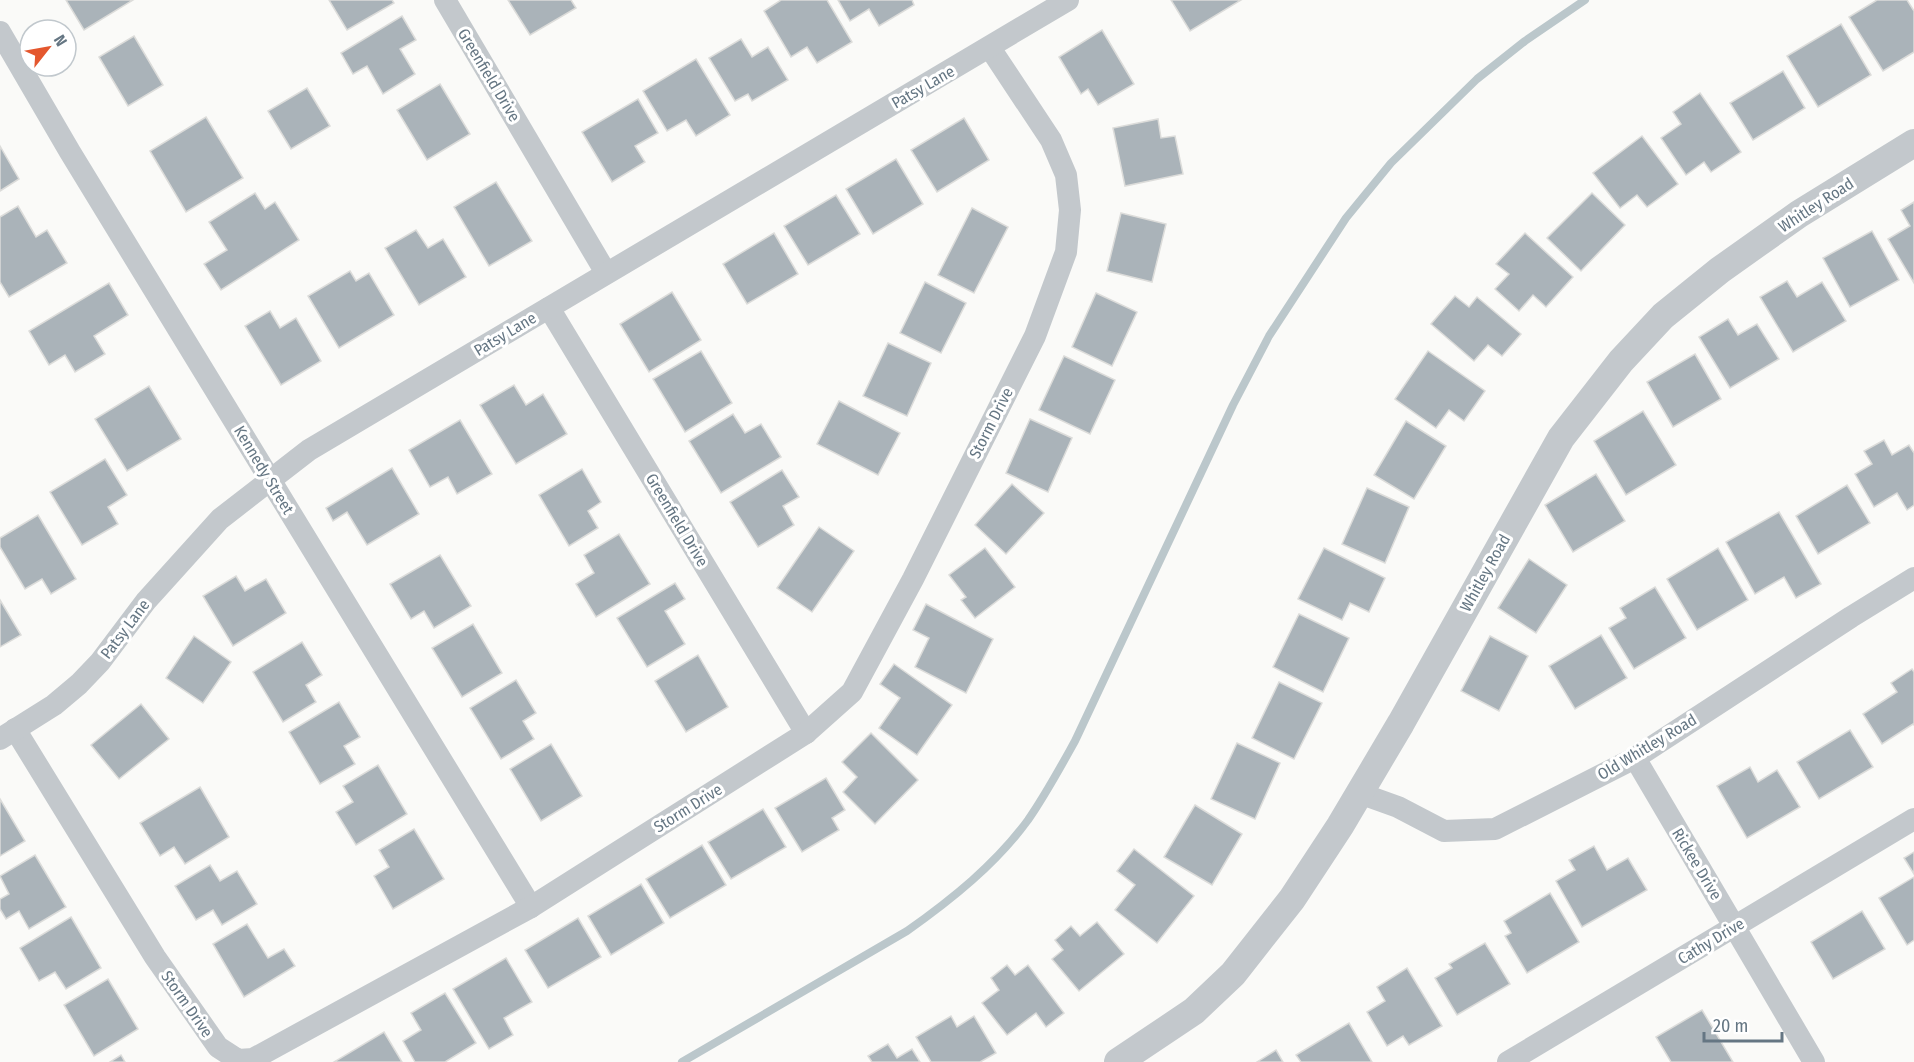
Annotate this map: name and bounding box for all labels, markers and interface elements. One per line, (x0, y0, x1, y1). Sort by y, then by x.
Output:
north arrow (18, 18, 78, 78)
street label: Greenfield Drive (454, 25, 524, 125)
text: N (50, 32, 71, 50)
street label: Patsy Lane (888, 61, 958, 113)
street label: Whitley Road (1775, 174, 1857, 236)
street label: Patsy Lane (470, 308, 540, 360)
street label: Storm Drive (965, 384, 1017, 462)
street label: Kennedy Street (230, 422, 298, 518)
street label: Greenfield Drive (642, 470, 712, 570)
street label: Whitley Road (1456, 531, 1514, 615)
street label: Patsy Lane (97, 596, 153, 662)
street label: Old Whitley Road (1594, 710, 1700, 784)
street label: Storm Drive (650, 780, 726, 836)
street label: Rickee Drive (1668, 825, 1726, 903)
street label: Cathy Drive (1674, 914, 1748, 968)
street label: Storm Drive (157, 967, 217, 1041)
scale bar (1704, 1005, 1782, 1043)
text: 20 m (1713, 1015, 1748, 1037)

